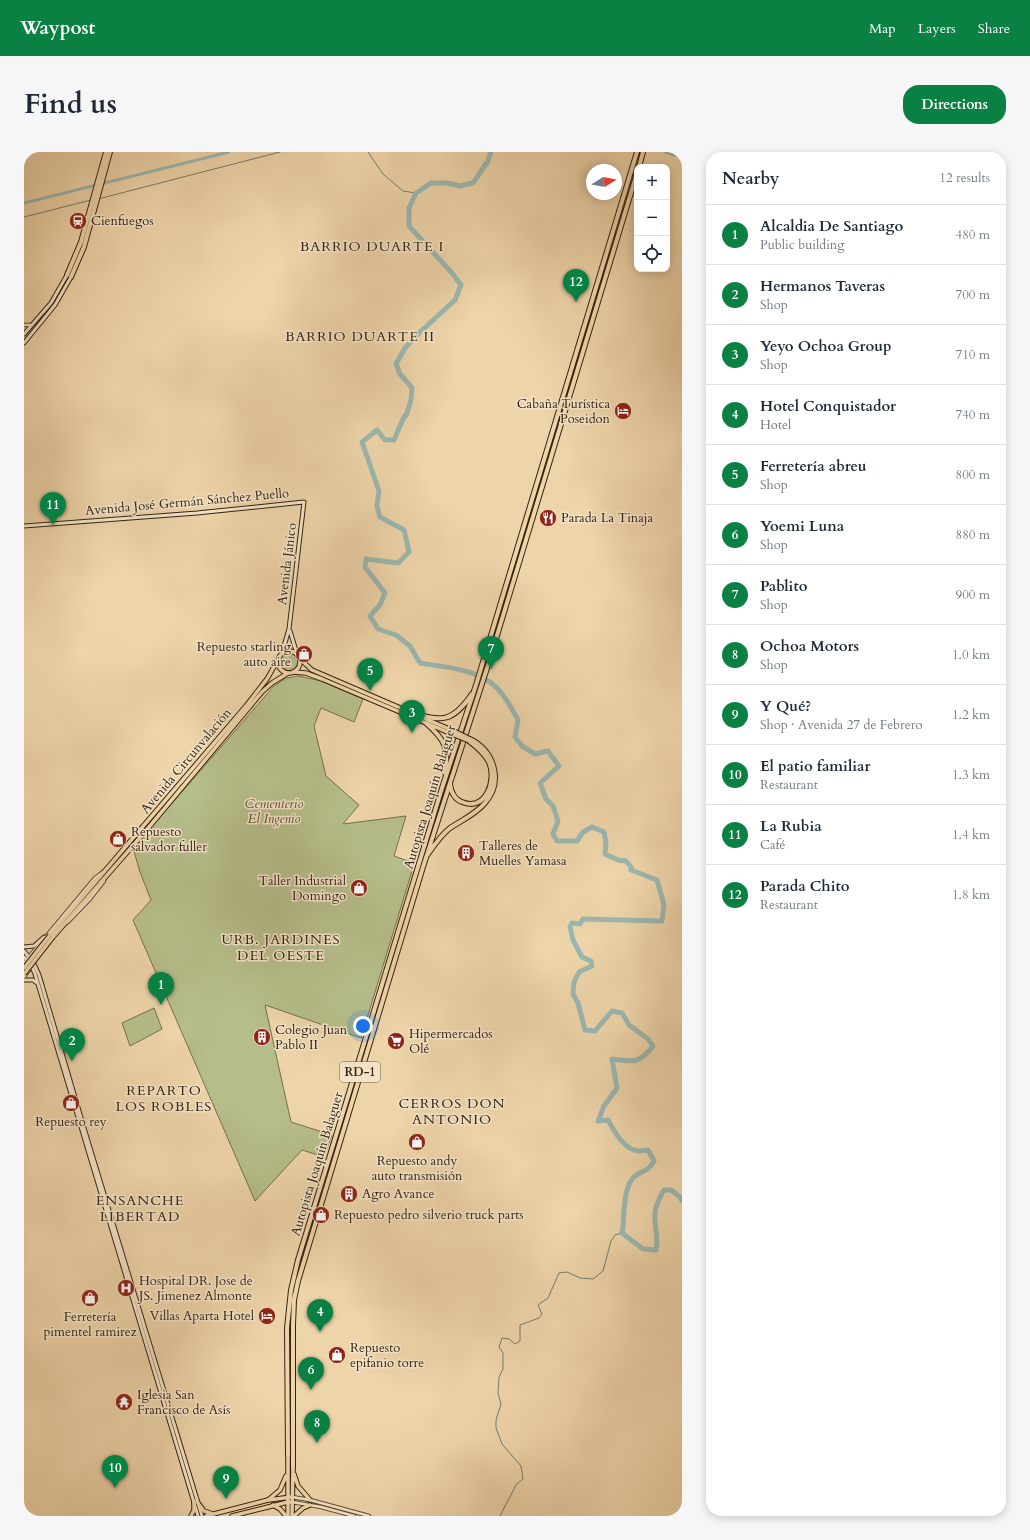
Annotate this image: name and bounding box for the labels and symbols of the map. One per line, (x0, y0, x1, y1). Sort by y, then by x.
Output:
north arrow (586, 164, 622, 200)
station icon: Cienfuegos (68, 211, 88, 231)
place label: Cienfuegos (91, 212, 154, 230)
district label: BARRIO DUARTE I (300, 237, 444, 256)
pin: 12 (563, 269, 589, 302)
district label: BARRIO DUARTE II (285, 327, 435, 346)
place label: Cabaña Turística Poseidon (517, 395, 611, 428)
hotel icon: Cabaña Turística Poseidon (613, 401, 633, 421)
street label: Avenida José Germán Sánchez Puello (84, 484, 290, 520)
pin: 11 (40, 492, 66, 525)
restaurant icon: Parada La Tinaja (538, 508, 558, 528)
place label: Parada La Tinaja (561, 509, 654, 527)
street label: Avenida Jánico (273, 522, 301, 606)
pin: 7 (478, 636, 504, 669)
place label: Repuesto starling auto aire (197, 638, 292, 671)
shop icon: Repuesto starling auto aire (294, 644, 314, 664)
pin: 5 (357, 658, 383, 691)
pin: 3 (399, 700, 425, 733)
street label: Avenida Circunvalación (136, 704, 236, 818)
street label: Autopista Joaquín Balaguer (399, 723, 461, 871)
park label: Cementerio El Ingenio (245, 795, 303, 828)
place label: Repuesto salvador fuller (131, 823, 207, 856)
shop icon: Repuesto salvador fuller (108, 829, 128, 849)
place label: Talleres de Muelles Yamasa (479, 837, 567, 870)
building icon: Talleres de Muelles Yamasa (456, 843, 476, 863)
place label: Taller Industrial Domingo (258, 872, 347, 905)
shop icon: Taller Industrial Domingo (349, 878, 369, 898)
district label: URB. JARDINES DEL OESTE (221, 930, 341, 965)
pin: 1 (148, 972, 174, 1005)
your location (353, 1016, 373, 1036)
place label: Colegio Juan Pablo II (275, 1021, 348, 1054)
place label: Hipermercados Olé (409, 1025, 493, 1058)
building icon: Colegio Juan Pablo II (252, 1027, 272, 1047)
pin: 2 (59, 1028, 85, 1061)
supermarket icon: Hipermercados Olé (386, 1031, 406, 1051)
road number: RD-1 (340, 1062, 380, 1082)
district label: REPARTO LOS ROBLES (116, 1081, 212, 1116)
street label: Autopista Joaquín Balaguer (286, 1090, 348, 1238)
shop icon: Repuesto rey (61, 1093, 81, 1113)
district label: CERROS DON ANTONIO (398, 1094, 506, 1129)
place label: Repuesto rey (35, 1113, 107, 1131)
shop icon: Repuesto andy auto transmisión (407, 1132, 427, 1152)
place label: Repuesto andy auto transmisión (372, 1152, 463, 1185)
building icon: Agro Avance (339, 1184, 359, 1204)
place label: Agro Avance (362, 1185, 435, 1203)
district label: ENSANCHE LIBERTAD (96, 1191, 184, 1226)
shop icon: Repuesto pedro silverio truck parts (311, 1205, 331, 1225)
place label: Repuesto pedro silverio truck parts (334, 1206, 524, 1224)
place label: Hospital DR. Jose de JS. Jimenez Almonte (137, 1272, 253, 1305)
hospital icon: Hospital DR. Jose de JS. Jimenez Almonte (116, 1278, 136, 1298)
shop icon: Ferretería pimentel ramirez (80, 1288, 100, 1308)
pin: 4 (307, 1299, 333, 1332)
hotel icon: Villas Aparta Hotel (257, 1306, 277, 1326)
place label: Villas Aparta Hotel (150, 1307, 255, 1325)
place label: Ferretería pimentel ramirez (43, 1308, 137, 1341)
place label: Repuesto epifanio torre (350, 1339, 424, 1372)
shop icon: Repuesto epifanio torre (327, 1345, 347, 1365)
pin: 6 (298, 1357, 324, 1390)
place label: Iglesia San Francisco de Asís (137, 1386, 230, 1419)
temple icon: Iglesia San Francisco de Asís (114, 1392, 134, 1412)
pin: 8 (304, 1410, 330, 1443)
pin: 10 (102, 1455, 128, 1488)
pin: 9 (213, 1466, 239, 1499)

